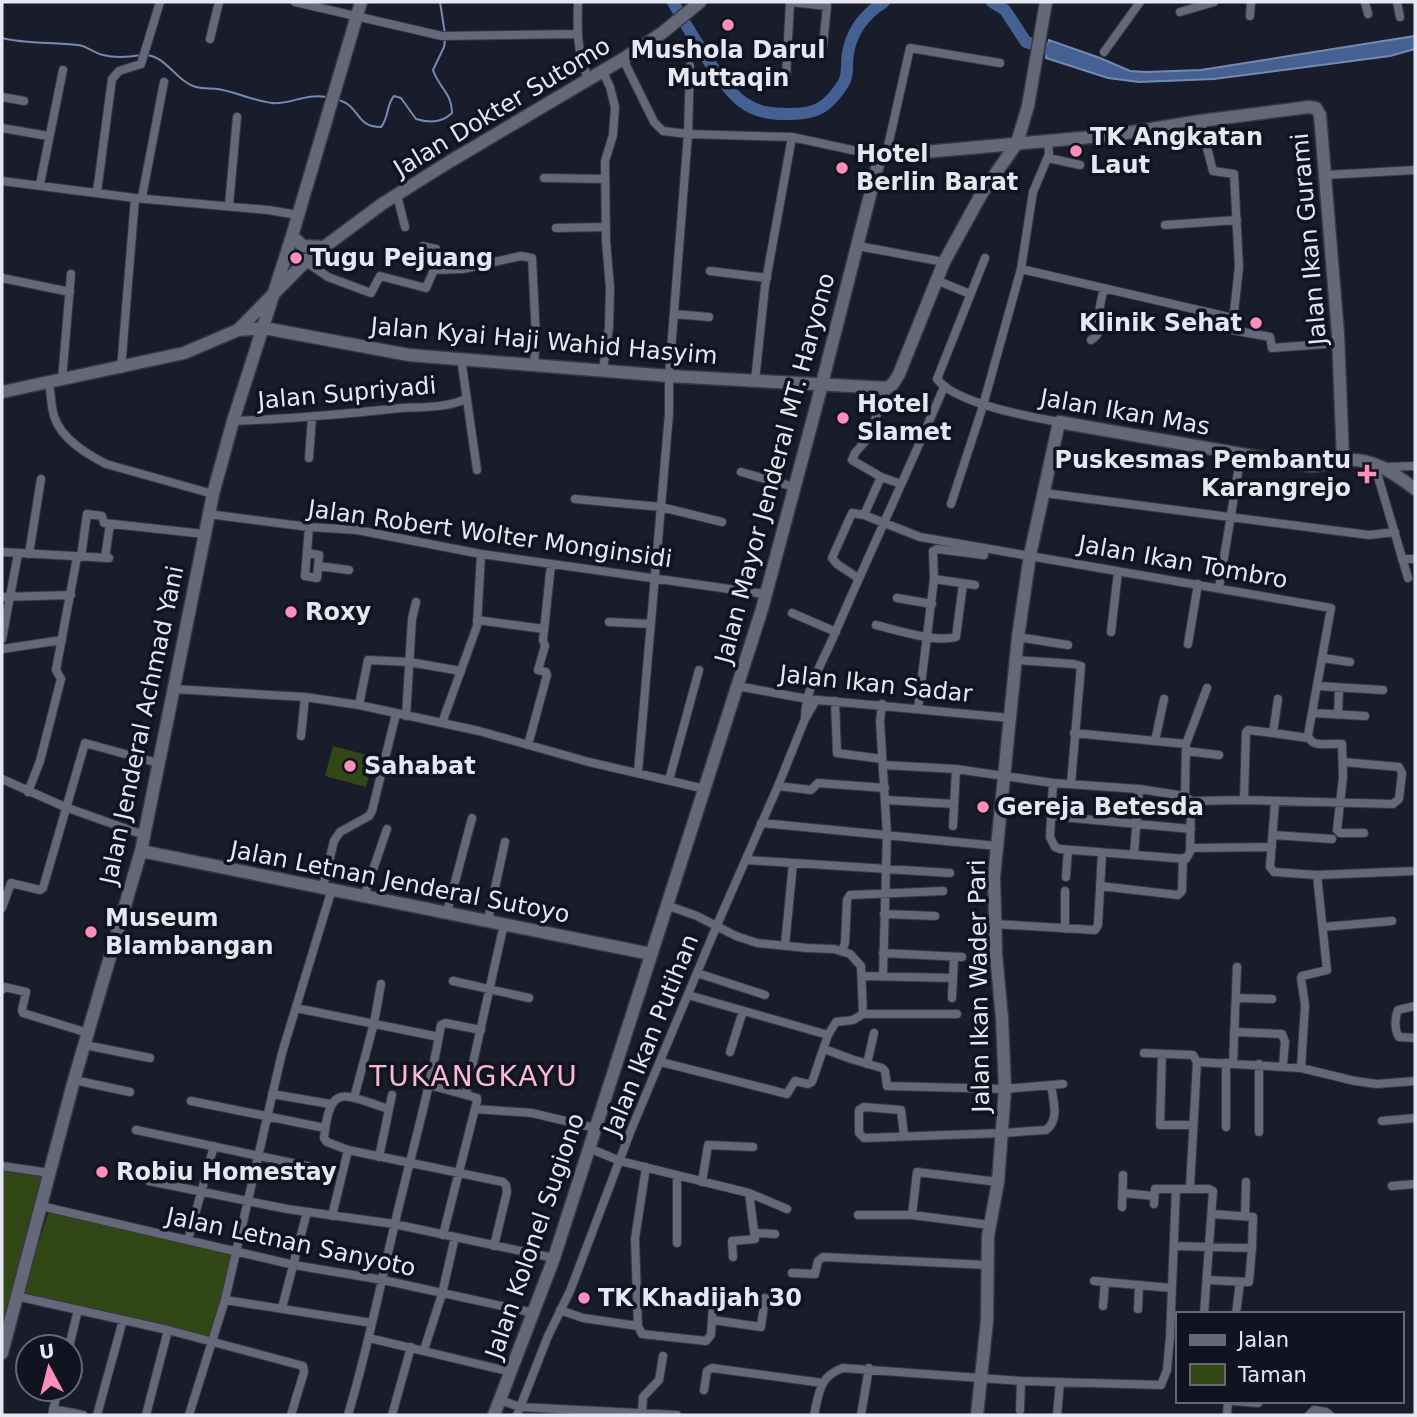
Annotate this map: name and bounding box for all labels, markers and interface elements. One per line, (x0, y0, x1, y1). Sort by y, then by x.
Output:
marker: Mushola Darul Muttaqin (720, 17, 736, 33)
street label: Jalan Dokter Sutomo (387, 31, 615, 184)
place label: Mushola Darul Muttaqin (631, 36, 825, 92)
place label: TK Angkatan Laut (1090, 123, 1263, 179)
street label: Jalan Ikan Gurami (1286, 132, 1332, 348)
place label: Hotel Berlin Barat (856, 140, 1018, 196)
marker: TK Angkatan Laut (1068, 143, 1084, 159)
marker: Hotel Berlin Barat (834, 160, 850, 176)
place label: Tugu Pejuang (310, 244, 493, 272)
marker: Tugu Pejuang (288, 250, 304, 266)
street label: Jalan Mayor Jenderal MT. Haryono (709, 270, 841, 668)
place label: Klinik Sehat (1079, 309, 1242, 337)
street label: Jalan Kyai Haji Wahid Hasyim (367, 312, 719, 370)
marker: Klinik Sehat (1248, 315, 1264, 331)
street label: Jalan Supriyadi (255, 371, 437, 415)
street label: Jalan Ikan Mas (1036, 383, 1212, 441)
place label: Hotel Slamet (857, 390, 951, 446)
marker: Hotel Slamet (835, 410, 851, 426)
place label: Puskesmas Pembantu Karangrejo (1054, 446, 1351, 502)
marker: Puskesmas Pembantu Karangrejo (1357, 464, 1377, 484)
street label: Jalan Robert Wolter Monginsidi (304, 494, 674, 573)
street label: Jalan Ikan Tombro (1074, 529, 1290, 594)
street label: Jalan Jenderal Achmad Yani (94, 563, 190, 889)
place label: Roxy (305, 598, 371, 626)
marker: Roxy (283, 604, 299, 620)
street label: Jalan Ikan Sadar (776, 660, 974, 708)
place label: Sahabat (364, 752, 476, 780)
marker: Sahabat (342, 758, 358, 774)
place label: Gereja Betesda (997, 793, 1204, 821)
marker: Gereja Betesda (975, 799, 991, 815)
street label: Jalan Letnan Jenderal Sutoyo (226, 835, 572, 929)
street label: Jalan Ikan Wader Pari (963, 859, 995, 1115)
place label: Museum Blambangan (105, 904, 274, 960)
marker: Museum Blambangan (83, 924, 99, 940)
street label: Jalan Ikan Putihan (597, 930, 704, 1142)
district label: TUKANGKAYU (368, 1060, 579, 1093)
street label: Jalan Kolonel Sugiono (479, 1110, 590, 1364)
place label: Robiu Homestay (116, 1158, 337, 1186)
marker: Robiu Homestay (94, 1164, 110, 1180)
street label: Jalan Letnan Sanyoto (162, 1201, 418, 1282)
place label: TK Khadijah 30 (598, 1284, 802, 1312)
marker: TK Khadijah 30 (576, 1290, 592, 1306)
legend (1176, 1312, 1403, 1403)
text: Jalan (1236, 1328, 1289, 1352)
north arrow (14, 1333, 84, 1403)
text: U (38, 1339, 56, 1363)
text: Taman (1237, 1363, 1307, 1387)

